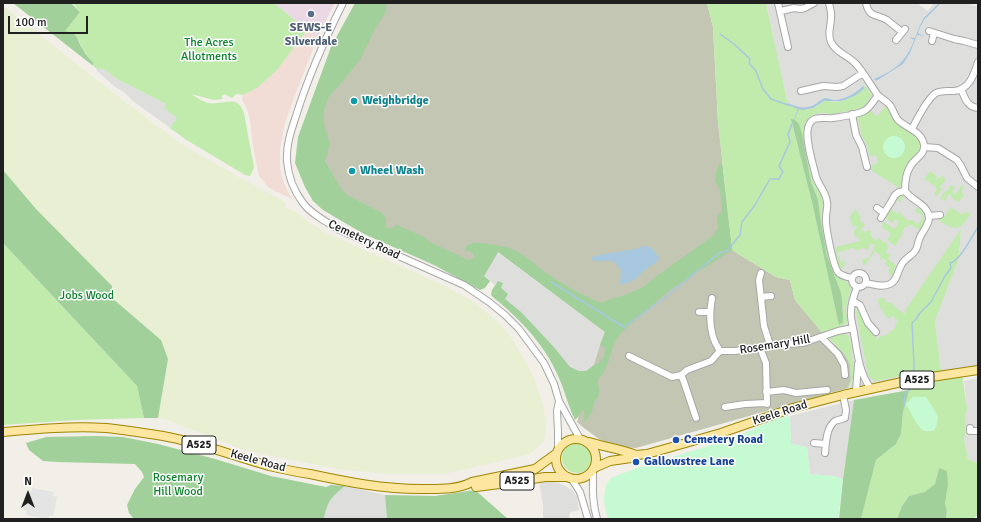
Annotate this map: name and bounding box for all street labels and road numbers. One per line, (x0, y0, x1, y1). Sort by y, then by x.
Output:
street label: Cemetery Road (326, 217, 402, 263)
street label: Rosemary Hill (739, 332, 811, 358)
road number: A525 (900, 371, 934, 389)
street label: Keele Road (751, 397, 809, 429)
road number: A525 (182, 436, 216, 454)
street label: Keele Road (229, 447, 287, 475)
road number: A525 (500, 472, 534, 490)

